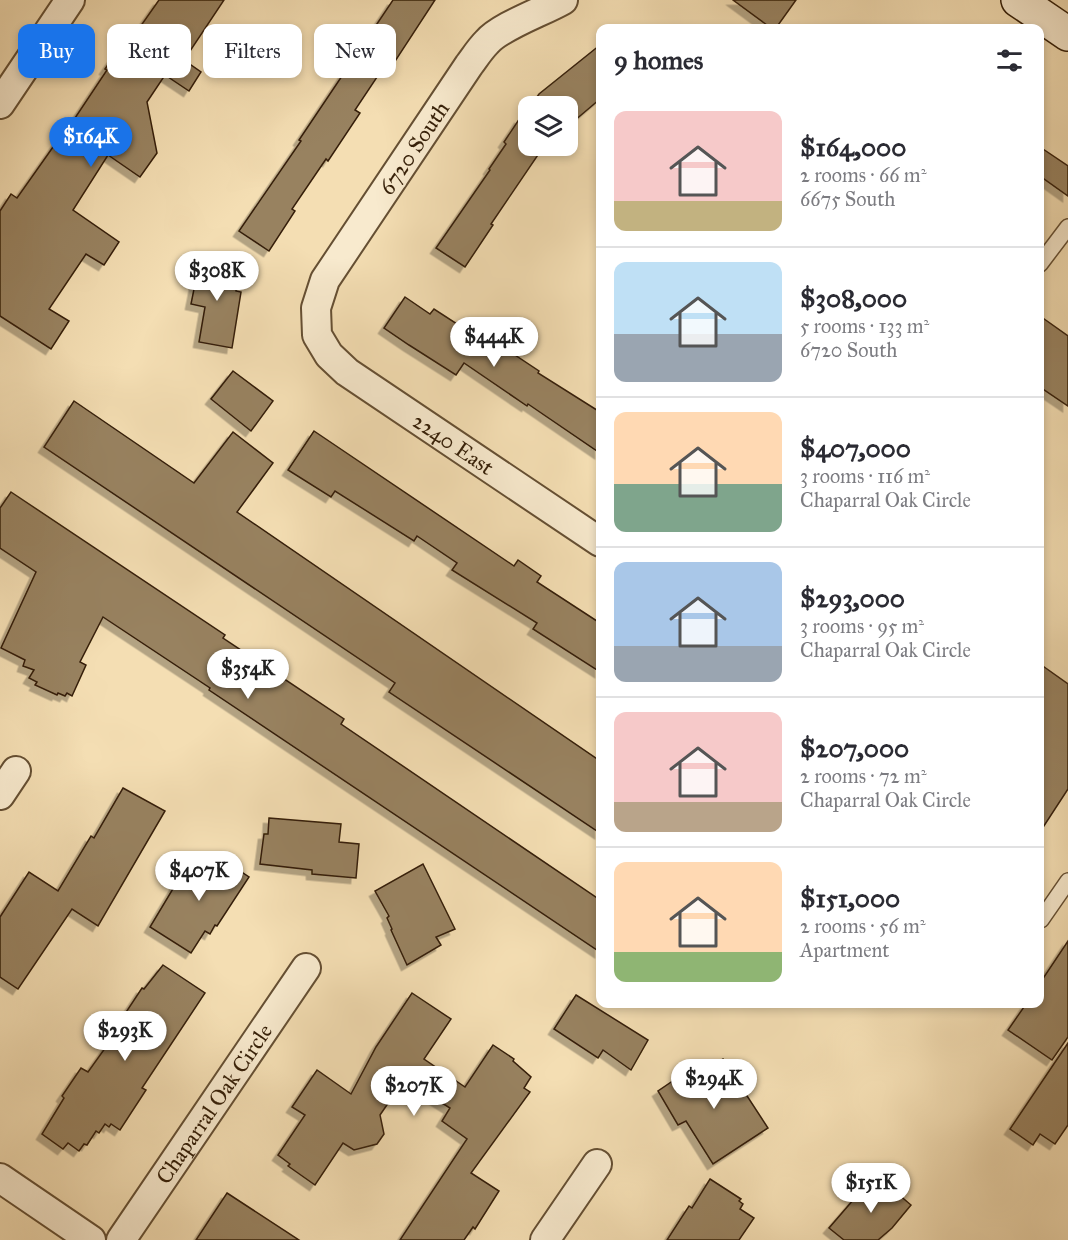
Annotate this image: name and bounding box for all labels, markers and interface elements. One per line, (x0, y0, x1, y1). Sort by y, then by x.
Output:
chip: Buy (18, 24, 95, 78)
chip: Rent (107, 24, 191, 78)
chip: Filters (203, 24, 302, 78)
chip: New (314, 24, 396, 78)
text: 9 homes (614, 44, 703, 76)
icon: filters (993, 44, 1026, 77)
street label: 6720 South (373, 96, 455, 200)
map controls (518, 96, 578, 156)
button: layers (518, 96, 578, 156)
pin: $164K (49, 117, 133, 168)
text: $164K (63, 124, 119, 148)
text: $164,000 (800, 131, 906, 163)
icon: home (662, 135, 734, 207)
text: 2 rooms · 66 m² (800, 163, 926, 187)
text: 6675 South (800, 187, 895, 211)
pin: $308K (175, 251, 259, 302)
text: $308K (189, 258, 245, 282)
text: $308,000 (800, 282, 907, 314)
icon: home (662, 286, 734, 358)
text: 5 rooms · 133 m² (800, 314, 929, 338)
pin: $444K (452, 317, 536, 368)
text: $444K (464, 324, 524, 348)
text: 6720 South (800, 338, 897, 362)
street label: 2240 East (408, 407, 499, 481)
text: $407,000 (800, 432, 911, 464)
icon: home (662, 436, 734, 508)
text: 3 rooms · 116 m² (800, 464, 930, 488)
text: Chaparral Oak Circle (800, 488, 971, 512)
text: $293,000 (800, 582, 905, 614)
icon: home (662, 586, 734, 658)
text: 3 rooms · 95 m² (800, 614, 924, 638)
text: Chaparral Oak Circle (800, 638, 971, 662)
pin: $354K (206, 649, 290, 700)
text: $354K (221, 656, 275, 680)
text: $207,000 (800, 732, 909, 764)
icon: home (662, 736, 734, 808)
text: 2 rooms · 72 m² (800, 764, 927, 788)
text: Chaparral Oak Circle (800, 788, 971, 812)
pin: $407K (157, 851, 241, 902)
text: $407K (169, 858, 229, 882)
text: $151,000 (800, 882, 900, 914)
icon: home (662, 886, 734, 958)
text: 2 rooms · 56 m² (800, 914, 926, 938)
text: Apartment (800, 938, 889, 962)
pin: $293K (83, 1011, 167, 1062)
text: $293K (98, 1018, 152, 1042)
street label: Chaparral Oak Circle (150, 1018, 278, 1189)
pin: $294K (672, 1059, 756, 1110)
pin: $207K (372, 1066, 456, 1117)
text: $294K (685, 1066, 743, 1090)
text: $207K (385, 1073, 443, 1097)
pin: $151K (829, 1163, 913, 1214)
text: $151K (845, 1170, 897, 1194)

